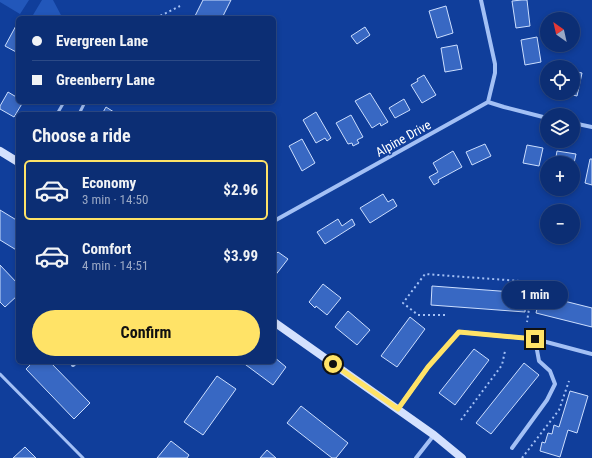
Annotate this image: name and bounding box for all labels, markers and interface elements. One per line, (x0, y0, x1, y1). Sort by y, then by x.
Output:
north arrow (540, 12, 580, 52)
map controls (540, 12, 580, 244)
text: Evergreen Lane (56, 32, 148, 50)
button: locate (540, 60, 580, 100)
text: Greenberry Lane (56, 71, 155, 89)
button: layers (540, 108, 580, 148)
street label: Alpine Drive (373, 117, 434, 160)
text: Choose a ride (32, 125, 131, 146)
button: + (540, 156, 580, 196)
icon: car (34, 172, 70, 208)
text: Economy (82, 174, 136, 192)
text: $2.96 (223, 181, 258, 199)
text: 3 min · 14:50 (82, 192, 148, 207)
button: − (540, 204, 580, 244)
icon: car (34, 238, 70, 274)
text: Comfort (82, 240, 131, 258)
text: $3.99 (223, 247, 258, 265)
text: 4 min · 14:51 (82, 258, 148, 273)
callout: 1 min (502, 281, 568, 309)
text: 1 min (521, 287, 549, 302)
button: Confirm (32, 310, 260, 356)
route end (526, 330, 544, 348)
route start (324, 355, 342, 373)

